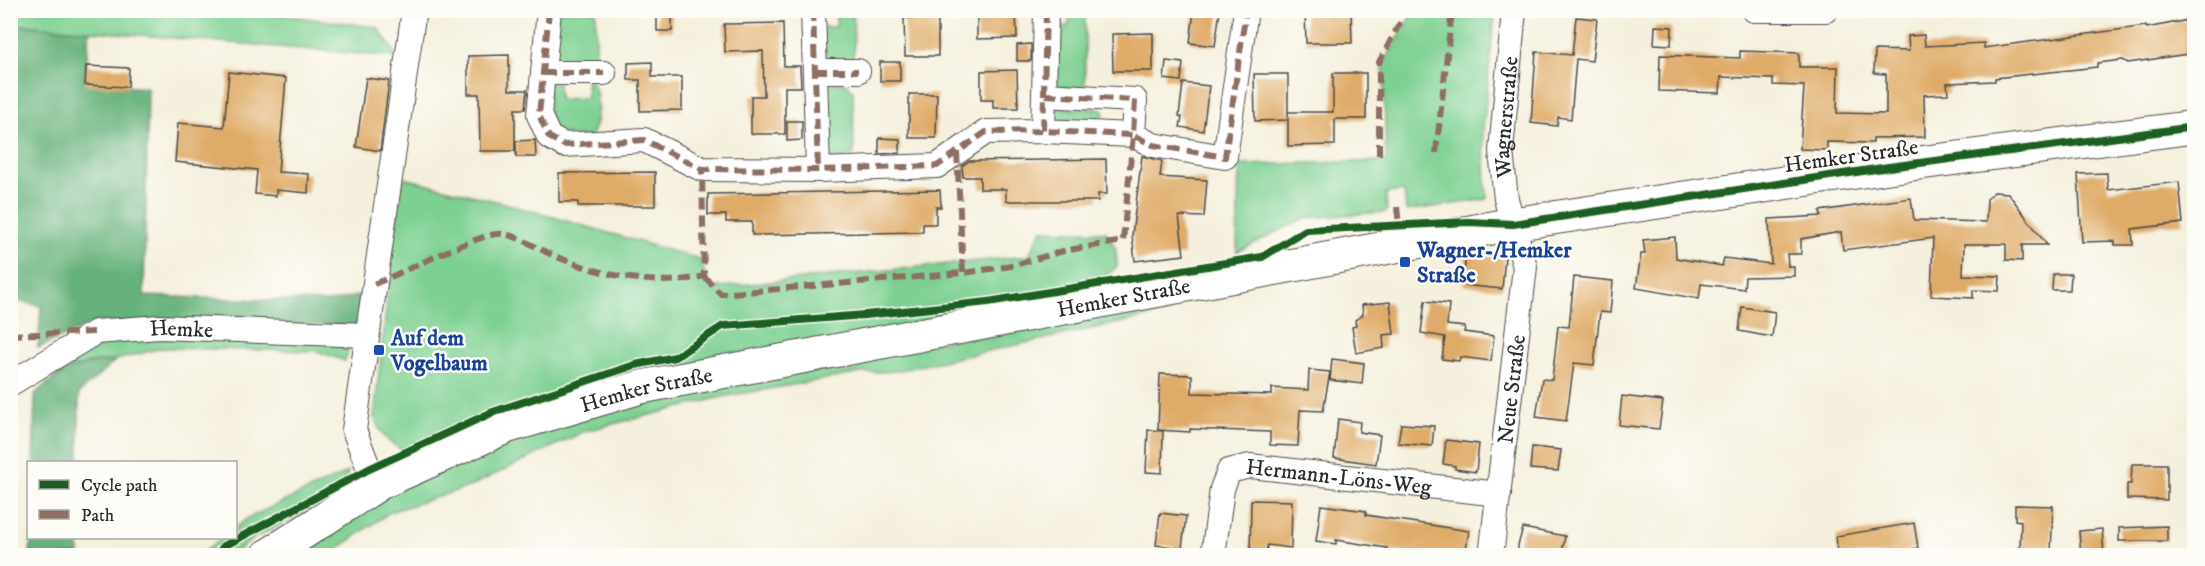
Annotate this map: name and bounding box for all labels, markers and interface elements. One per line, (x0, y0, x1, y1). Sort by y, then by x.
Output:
street label: Wagnerstraße (1489, 55, 1525, 180)
street label: Hemker Straße (1782, 134, 1920, 179)
place label: Wagner-/Hemker Straße (1416, 237, 1572, 289)
marker: Wagner-/Hemker Straße (1398, 255, 1412, 269)
street label: Hemker Straße (1055, 273, 1193, 324)
street label: Hemke (149, 314, 214, 344)
place label: Auf dem Vogelbaum (390, 325, 488, 377)
street label: Neue Straße (1492, 333, 1532, 445)
marker: Auf dem Vogelbaum (372, 343, 386, 357)
street label: Hemker Straße (577, 362, 715, 419)
street label: Hermann-Löns-Weg (1245, 454, 1433, 501)
legend (27, 461, 237, 539)
text: Cycle path (81, 475, 158, 497)
text: Path (81, 505, 115, 527)

